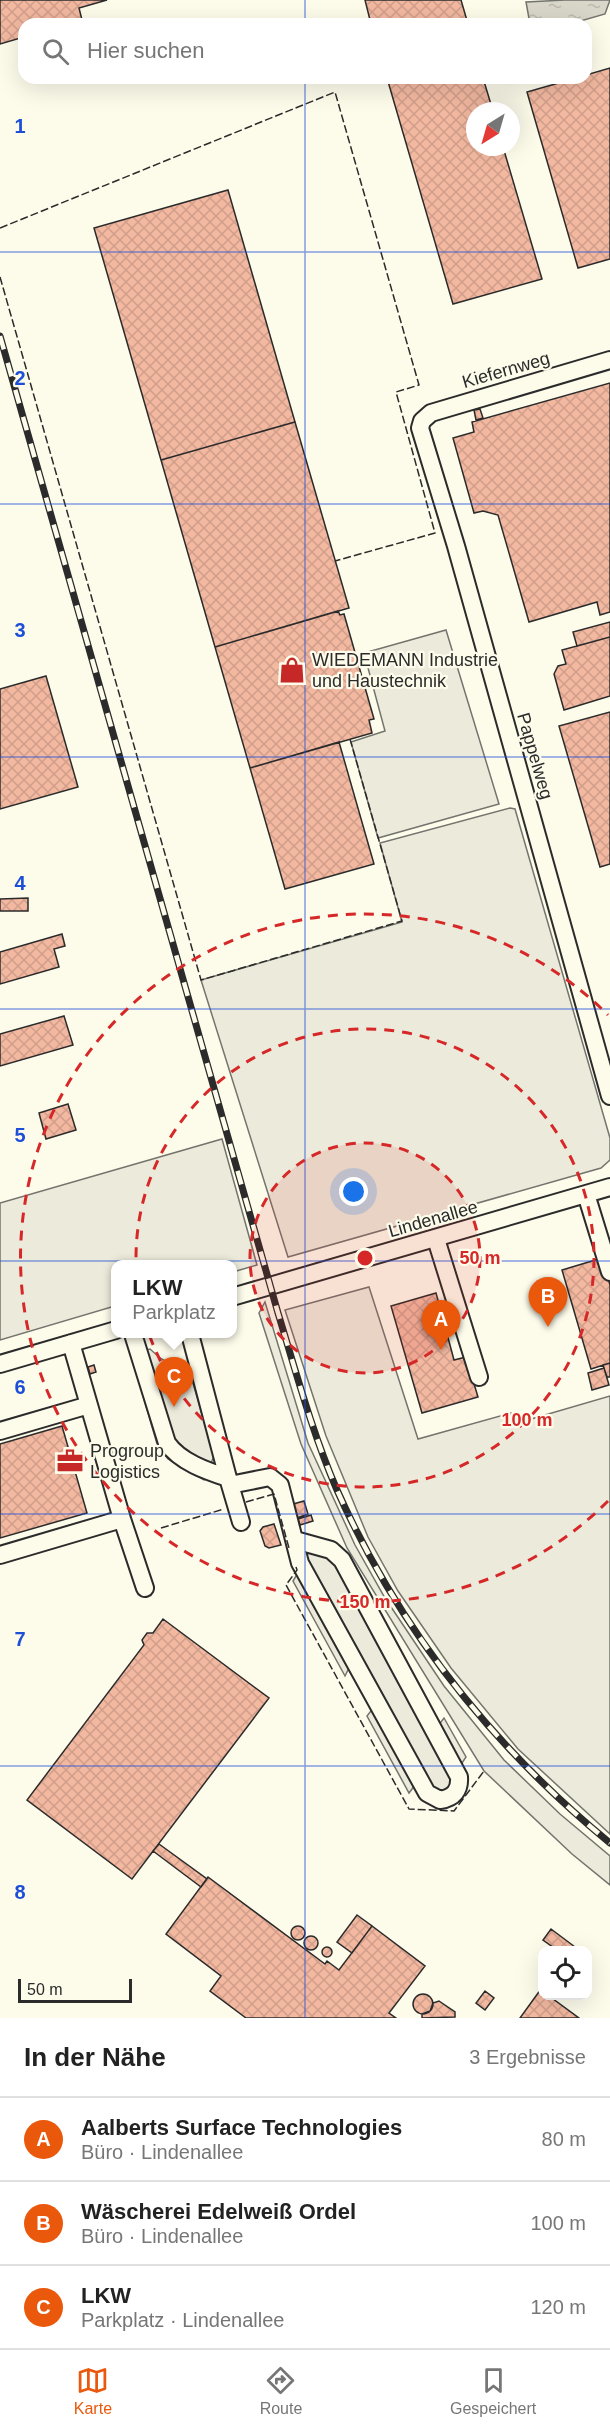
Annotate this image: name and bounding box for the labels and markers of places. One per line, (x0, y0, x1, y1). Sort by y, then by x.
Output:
place label: WIEDEMANN Industrie und Haustechnik (312, 650, 498, 691)
shop icon: WIEDEMANN Industrie und Haustechnik (277, 655, 307, 685)
centre of rings (355, 1248, 375, 1268)
pin: B (528, 1278, 568, 1327)
pin: A (422, 1300, 460, 1350)
pin: C (154, 1358, 194, 1407)
place label: Progroup Logistics (90, 1441, 164, 1482)
office icon: Progroup Logistics (55, 1446, 85, 1476)

